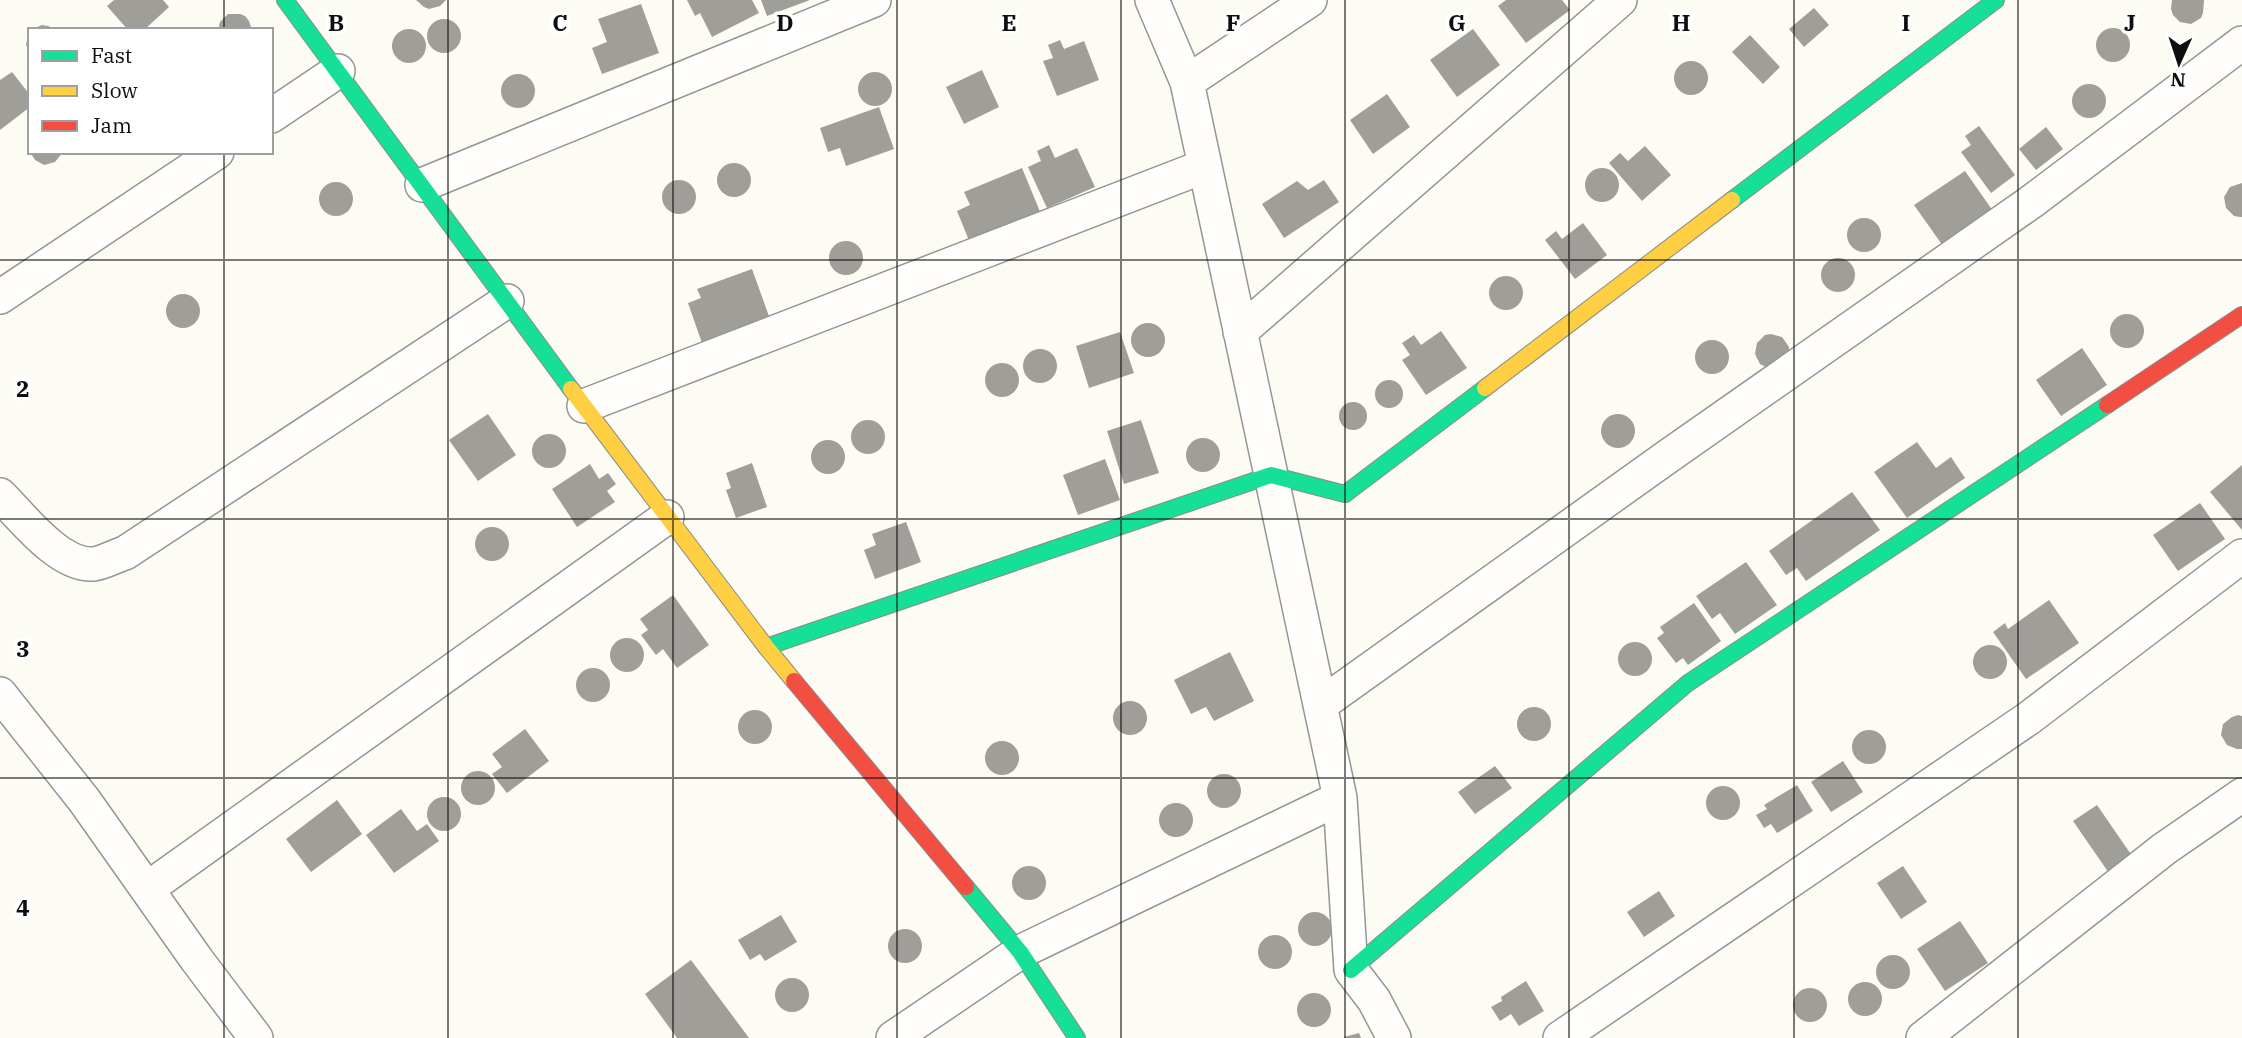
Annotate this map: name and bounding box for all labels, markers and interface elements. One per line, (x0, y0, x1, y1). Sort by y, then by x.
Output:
text: B (328, 7, 344, 37)
text: C (552, 7, 568, 37)
text: D (776, 7, 794, 37)
text: E (1001, 7, 1017, 37)
text: F (1226, 7, 1240, 37)
text: G (1448, 7, 1466, 37)
text: H (1672, 7, 1690, 37)
text: I (1902, 7, 1910, 37)
text: J (2124, 7, 2136, 37)
legend (28, 28, 273, 154)
north arrow (2144, 28, 2214, 98)
text: Fast (91, 41, 132, 69)
text: N (2170, 68, 2186, 92)
text: Slow (91, 76, 138, 104)
text: Jam (91, 111, 132, 139)
text: 2 (16, 373, 30, 403)
text: 3 (16, 633, 30, 663)
text: 4 (16, 892, 30, 922)

